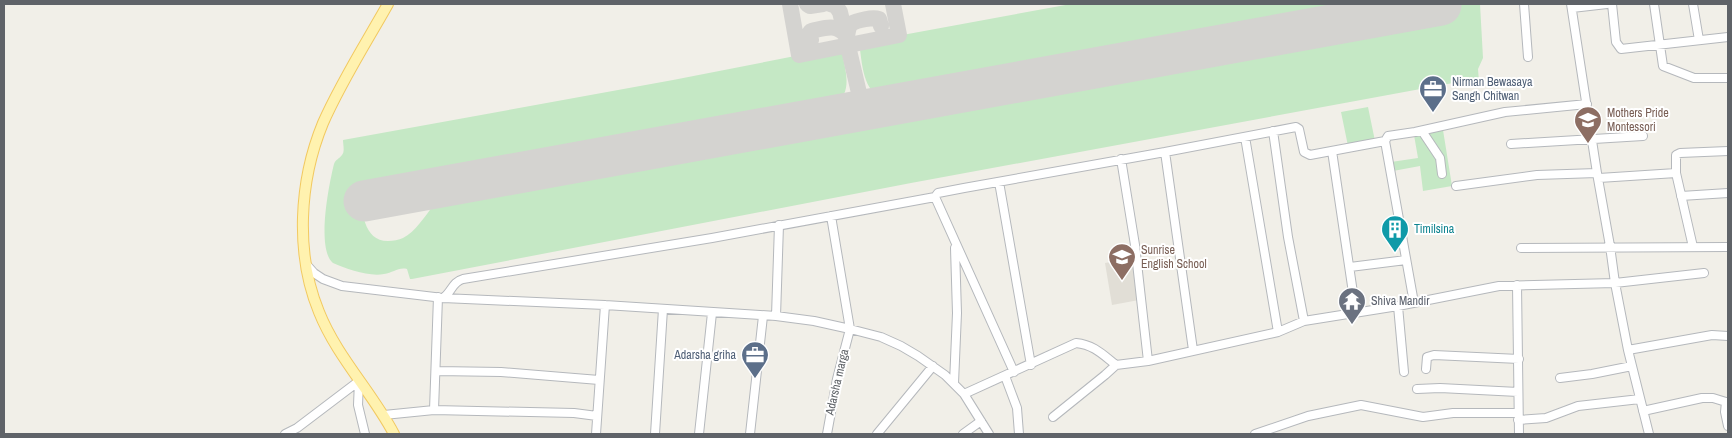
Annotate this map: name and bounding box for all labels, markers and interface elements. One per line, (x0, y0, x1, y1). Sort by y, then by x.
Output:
office icon: Nirman Bewasaya Sangh Chitwan (1418, 74, 1448, 113)
place label: Nirman Bewasaya Sangh Chitwan (1452, 74, 1533, 104)
school or university icon: Mothers Pride Montessori (1573, 105, 1603, 144)
place label: Mothers Pride Montessori (1607, 105, 1669, 135)
building icon: Timilsina (1380, 214, 1410, 253)
place label: Timilsina (1414, 221, 1455, 237)
school or university icon: Sunrise English School (1107, 242, 1137, 281)
place label: Sunrise English School (1141, 242, 1207, 272)
temple icon: Shiva Mandir (1337, 286, 1367, 325)
place label: Shiva Mandir (1371, 293, 1430, 309)
office icon: Adarsha griha (740, 340, 770, 379)
place label: Adarsha griha (673, 347, 737, 363)
street label: Adarsha marga (821, 347, 852, 418)

